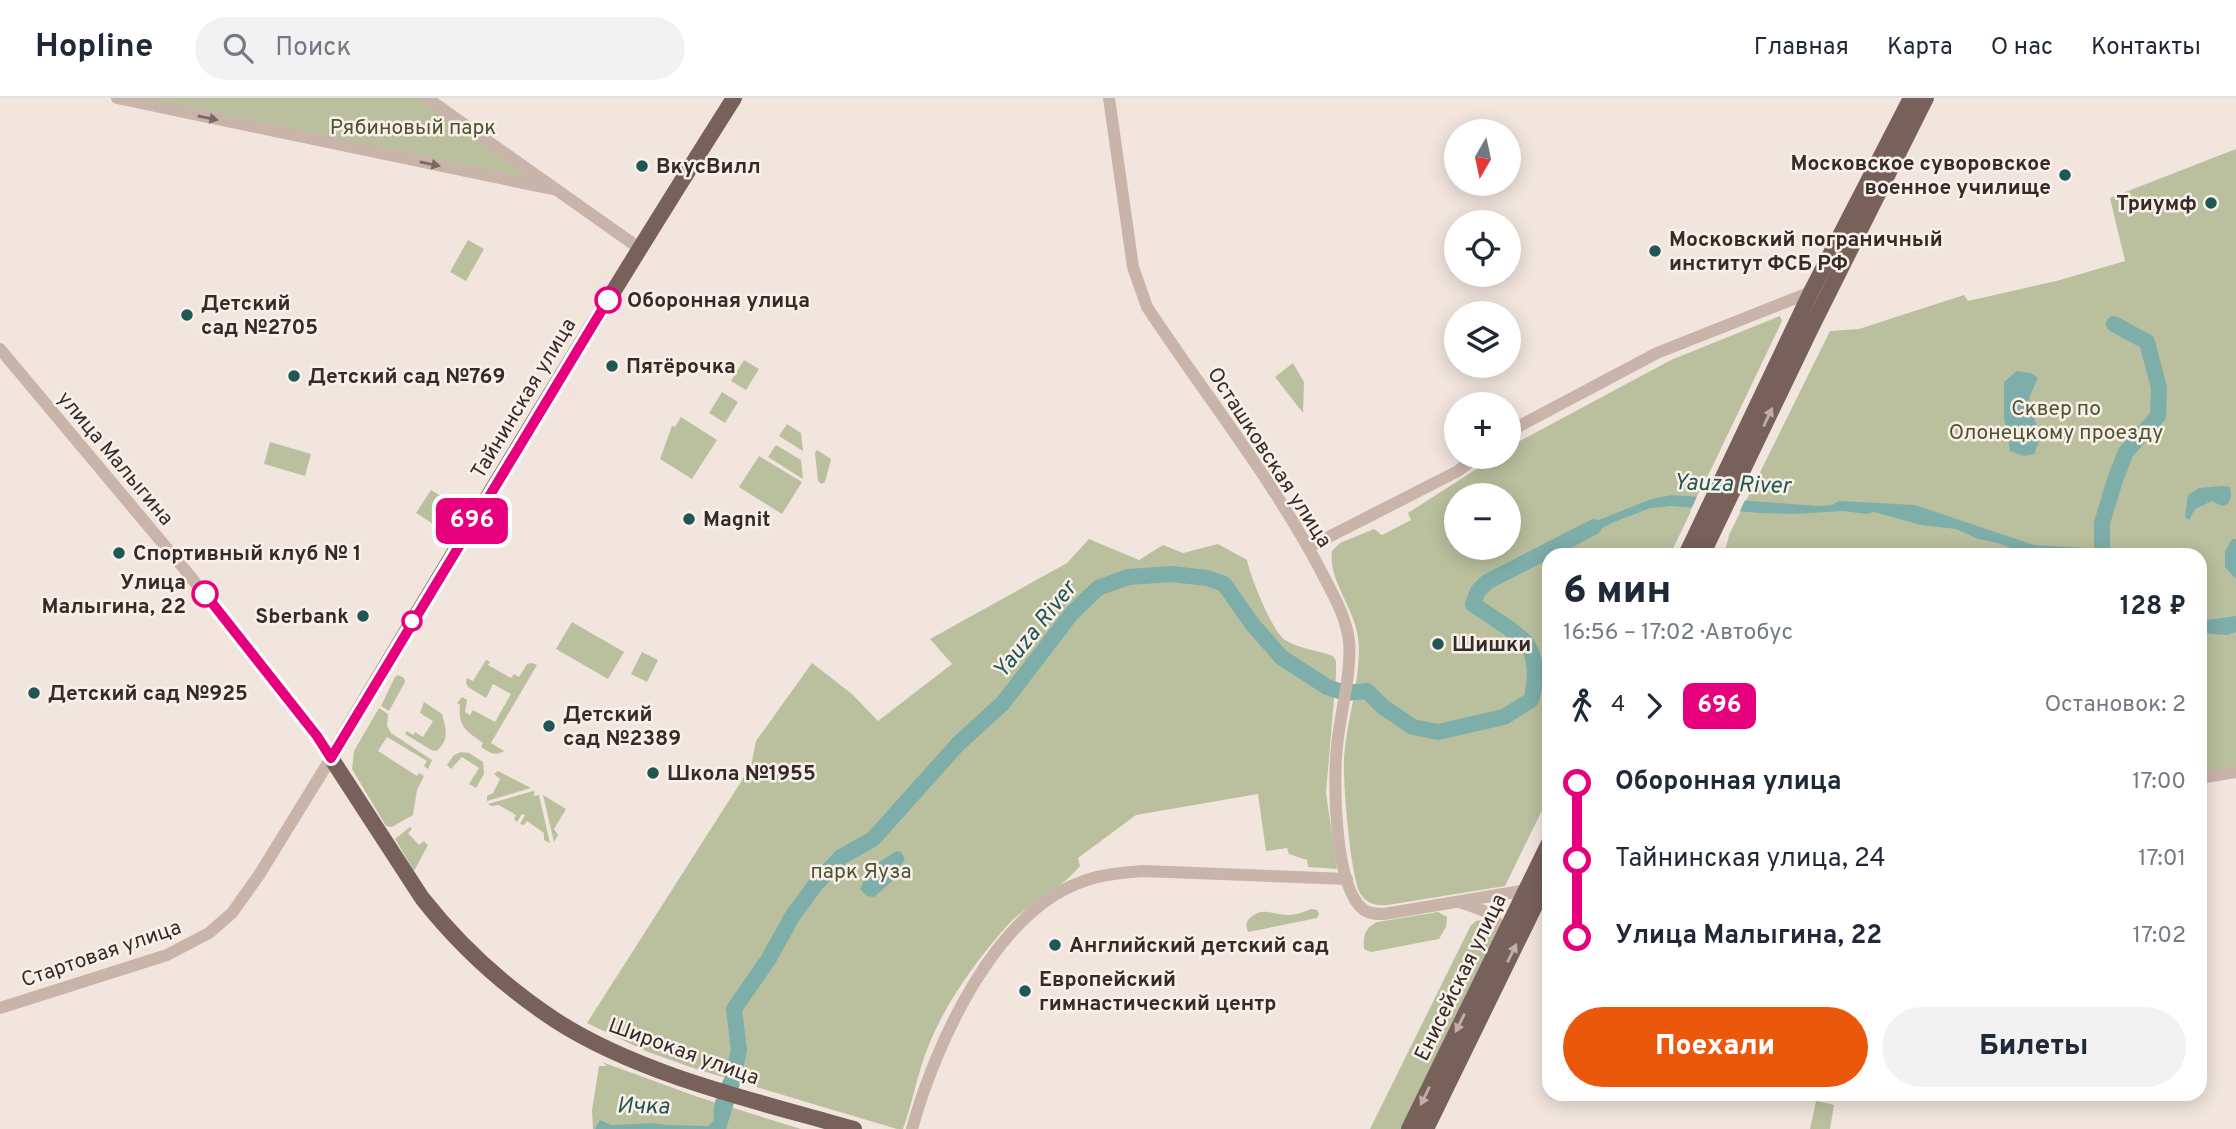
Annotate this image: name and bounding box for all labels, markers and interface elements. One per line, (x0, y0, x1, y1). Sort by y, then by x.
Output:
search box (195, 17, 685, 80)
text: Hopline (35, 27, 153, 69)
icon: search (219, 29, 257, 67)
text: Поиск (275, 32, 351, 65)
text: Главная (1754, 33, 1849, 63)
text: Карта (1887, 33, 1953, 63)
text: О нас (1991, 33, 2053, 63)
text: Контакты (2091, 33, 2201, 63)
one-way arrow (197, 112, 219, 123)
park label: Рябиновый парк (330, 115, 496, 142)
north arrow (1444, 119, 1521, 196)
map controls (1444, 119, 1521, 560)
place label: Московское суворовское военное училище (1790, 151, 2051, 202)
place label: ВкусВилл (656, 154, 761, 181)
one-way arrow (419, 158, 441, 169)
marker: ВкусВилл (634, 158, 650, 174)
marker: Московское суворовское военное училище (2057, 167, 2073, 183)
place label: Триумф (2116, 191, 2197, 218)
marker: Триумф (2203, 195, 2219, 211)
button: locate (1444, 210, 1521, 287)
place label: Московский пограничный институт ФСБ РФ (1669, 227, 1943, 278)
marker: Московский пограничный институт ФСБ РФ (1647, 243, 1663, 259)
marker: Оборонная улица (595, 287, 621, 313)
place label: Оборонная улица (627, 288, 810, 315)
place label: Детский сад №2705 (201, 291, 318, 342)
button: layers (1444, 301, 1521, 378)
marker: Детский сад №2705 (179, 307, 195, 323)
street label: Тайнинская улица (466, 313, 583, 484)
place label: Пятёрочка (626, 354, 736, 381)
marker: Пятёрочка (604, 358, 620, 374)
street label: Осташковская улица (1200, 362, 1337, 553)
place label: Детский сад №769 (308, 364, 505, 391)
marker: Детский сад №769 (286, 368, 302, 384)
street label: улица Малыгина (51, 386, 179, 532)
button: + (1444, 392, 1521, 469)
park label: Сквер по Олонецкому проезду (1949, 396, 2163, 447)
one-way arrow (1762, 407, 1773, 427)
water label: Yauza River (1673, 469, 1793, 502)
button: − (1444, 483, 1521, 560)
line badge: 696 (432, 498, 512, 544)
text: 696 (450, 506, 494, 536)
place label: Magnit (703, 507, 771, 534)
marker: Magnit (681, 511, 697, 527)
place label: Спортивный клуб № 1 (133, 541, 361, 568)
marker: Спортивный клуб № 1 (111, 545, 127, 561)
text: 6 мин (1563, 568, 1671, 617)
place label: Улица Малыгина, 22 (42, 570, 186, 621)
water label: Yauza River (988, 574, 1085, 685)
marker: Улица Малыгина, 22 (192, 581, 218, 607)
text: 128 ₽ (2120, 591, 2186, 624)
place label: Sberbank (255, 604, 349, 631)
marker: Sberbank (355, 608, 371, 624)
unlabelled marker (402, 611, 422, 631)
text: 16:56 – 17:02 · Автобус (1563, 619, 1793, 648)
place label: Шишки (1452, 632, 1531, 659)
marker: Шишки (1430, 636, 1446, 652)
place label: Детский сад №925 (48, 681, 248, 708)
marker: Детский сад №925 (26, 685, 42, 701)
icon: walk (1563, 687, 1601, 725)
icon: forward (1635, 687, 1673, 725)
text: 4 (1611, 691, 1625, 720)
text: 696 (1697, 691, 1742, 721)
text: Остановок: 2 (2045, 691, 2186, 720)
place label: Детский сад №2389 (563, 702, 681, 753)
marker: Детский сад №2389 (541, 718, 557, 734)
place label: Школа №1955 (667, 761, 816, 788)
marker: Школа №1955 (645, 765, 661, 781)
text: Оборонная улица (1615, 766, 1841, 799)
text: 17:00 (2132, 768, 2186, 797)
text: Тайнинская улица, 24 (1615, 843, 1886, 876)
text: 17:01 (2138, 845, 2186, 874)
park label: парк Яуза (811, 859, 912, 886)
street label: Енисейская улица (1409, 890, 1514, 1066)
street label: Стартовая улица (18, 914, 185, 994)
text: Улица Малыгина, 22 (1615, 920, 1882, 953)
text: 17:02 (2132, 922, 2186, 951)
place label: Английский детский сад (1069, 933, 1329, 960)
marker: Английский детский сад (1047, 937, 1063, 953)
one-way arrow (1506, 943, 1518, 963)
place label: Европейский гимнастический центр (1039, 967, 1276, 1018)
marker: Европейский гимнастический центр (1017, 983, 1033, 999)
button: Поехали (1563, 1007, 1868, 1087)
button: Билеты (1882, 1007, 2186, 1087)
street label: Широкая улица (604, 1013, 763, 1092)
one-way arrow (1455, 1013, 1466, 1033)
one-way arrow (1419, 1086, 1431, 1106)
water label: Ичка (616, 1093, 670, 1122)

